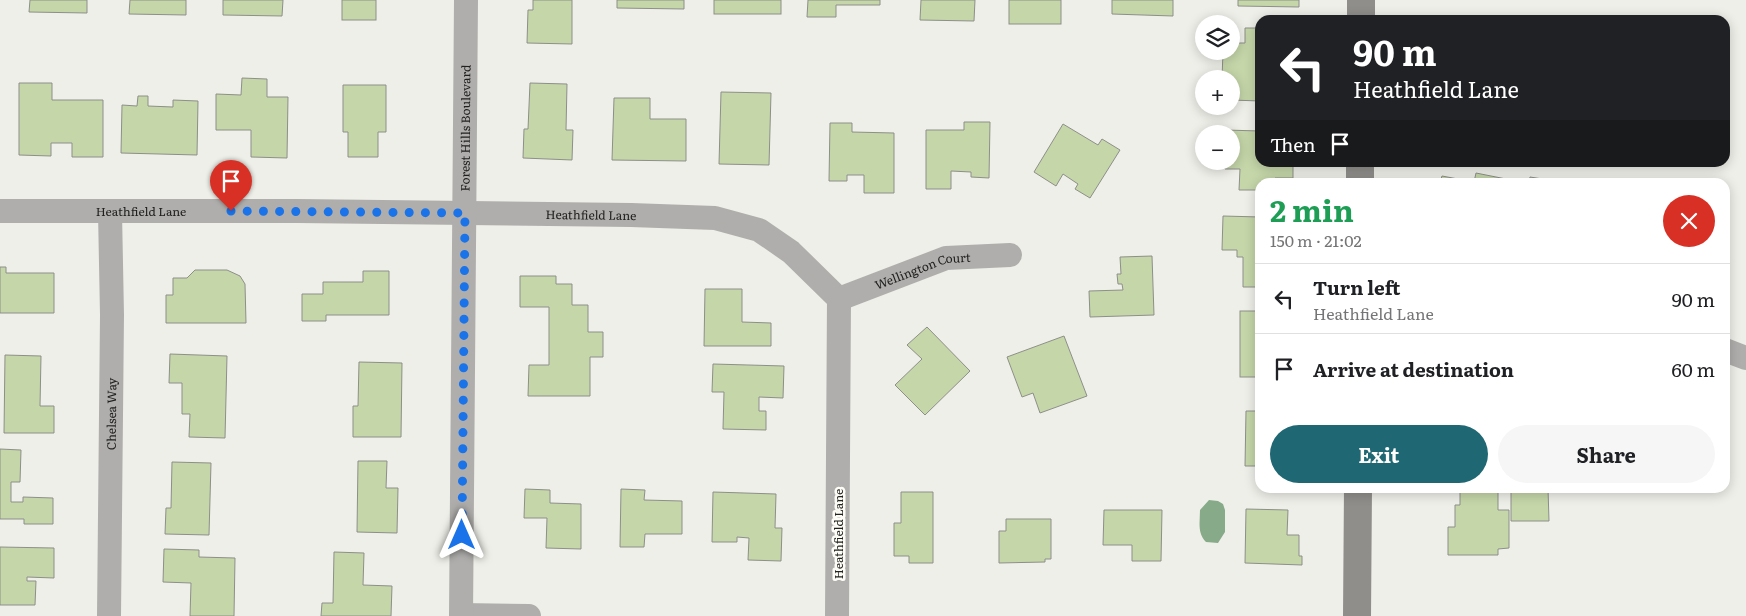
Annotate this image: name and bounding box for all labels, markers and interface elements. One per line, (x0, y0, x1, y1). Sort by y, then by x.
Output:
map controls (1195, 15, 1240, 170)
button: layers (1195, 15, 1240, 60)
text: 90 m (1353, 25, 1437, 77)
icon: left (1270, 35, 1335, 100)
street label: Forest Hills Boulevard (455, 64, 474, 191)
button: + (1195, 70, 1240, 115)
text: Heathfield Lane (1353, 72, 1519, 105)
button: − (1195, 125, 1240, 170)
text: Then (1270, 130, 1316, 158)
icon: arrive (1326, 130, 1354, 158)
pin (210, 160, 252, 211)
icon: arrive (217, 167, 245, 195)
text: 2 min (1270, 187, 1354, 231)
button: close (1663, 195, 1715, 247)
street label: Heathfield Lane (96, 202, 186, 220)
street label: Heathfield Lane (546, 205, 637, 224)
text: 150 m · 21:02 (1270, 228, 1362, 252)
street label: Wellington Court (872, 248, 971, 294)
text: Turn left (1313, 273, 1400, 301)
icon: left (1270, 285, 1298, 313)
text: 90 m (1672, 285, 1715, 313)
text: Heathfield Lane (1313, 301, 1434, 325)
icon: arrive (1270, 355, 1298, 383)
text: Arrive at destination (1313, 355, 1514, 383)
text: 60 m (1672, 355, 1715, 383)
street label: Chelsea Way (102, 378, 120, 450)
button: Exit (1270, 425, 1488, 483)
button: Share (1498, 425, 1715, 483)
street label: Heathfield Lane (829, 489, 847, 579)
position arrow (435, 508, 487, 560)

